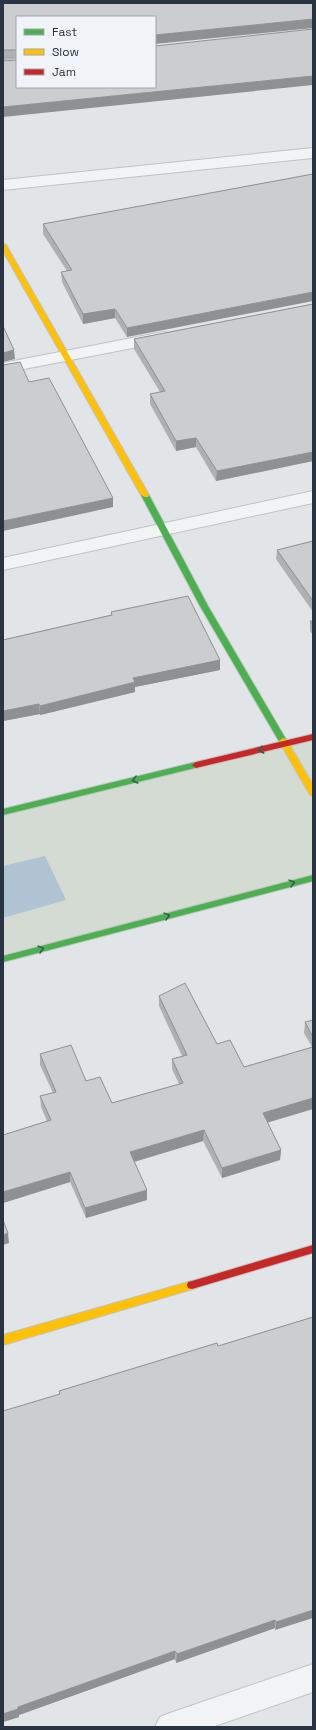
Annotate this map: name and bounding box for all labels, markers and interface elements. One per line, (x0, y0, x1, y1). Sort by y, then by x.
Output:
legend (16, 16, 156, 88)
text: Fast (52, 24, 77, 40)
text: Slow (52, 44, 79, 60)
text: Jam (52, 64, 76, 80)
one-way arrow (258, 745, 265, 753)
one-way arrow (132, 776, 138, 784)
one-way arrow (289, 880, 296, 888)
one-way arrow (163, 912, 170, 921)
one-way arrow (37, 945, 44, 954)

